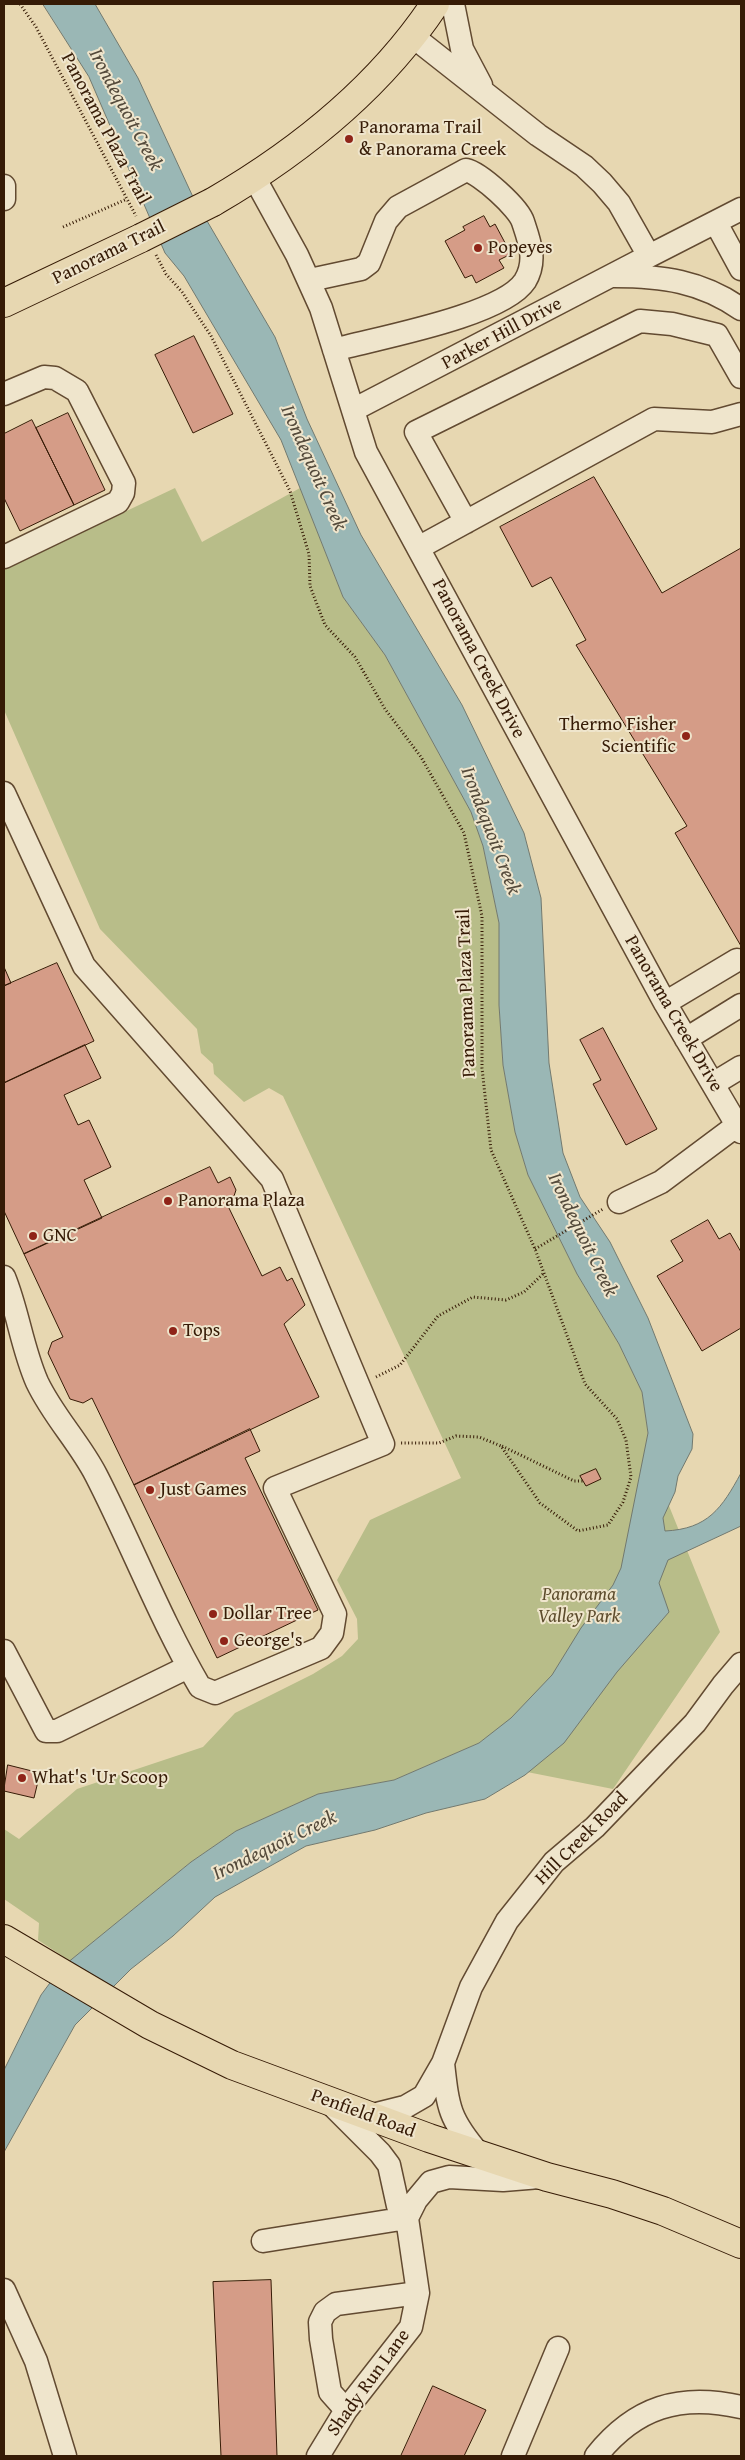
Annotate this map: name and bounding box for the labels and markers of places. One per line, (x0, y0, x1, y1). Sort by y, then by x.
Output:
place label: Panorama Trail & Panorama Creek (359, 117, 506, 161)
marker: Panorama Trail & Panorama Creek (343, 133, 355, 145)
place label: Popeyes (488, 237, 553, 259)
marker: Popeyes (472, 242, 484, 254)
place label: Thermo Fisher Scientific (559, 714, 676, 758)
marker: Thermo Fisher Scientific (680, 730, 692, 742)
place label: Panorama Plaza (178, 1190, 305, 1212)
marker: Panorama Plaza (162, 1195, 174, 1207)
place label: GNC (43, 1225, 77, 1247)
marker: GNC (27, 1230, 39, 1242)
place label: Tops (183, 1320, 220, 1342)
marker: Tops (167, 1325, 179, 1337)
place label: Just Games (160, 1479, 247, 1501)
marker: Just Games (144, 1484, 156, 1496)
place label: Dollar Tree (223, 1603, 312, 1625)
marker: Dollar Tree (207, 1608, 219, 1620)
place label: George's (234, 1630, 302, 1652)
marker: George's (218, 1635, 230, 1647)
place label: What's 'Ur Scoop (32, 1767, 168, 1789)
marker: What's 'Ur Scoop (16, 1772, 28, 1784)

